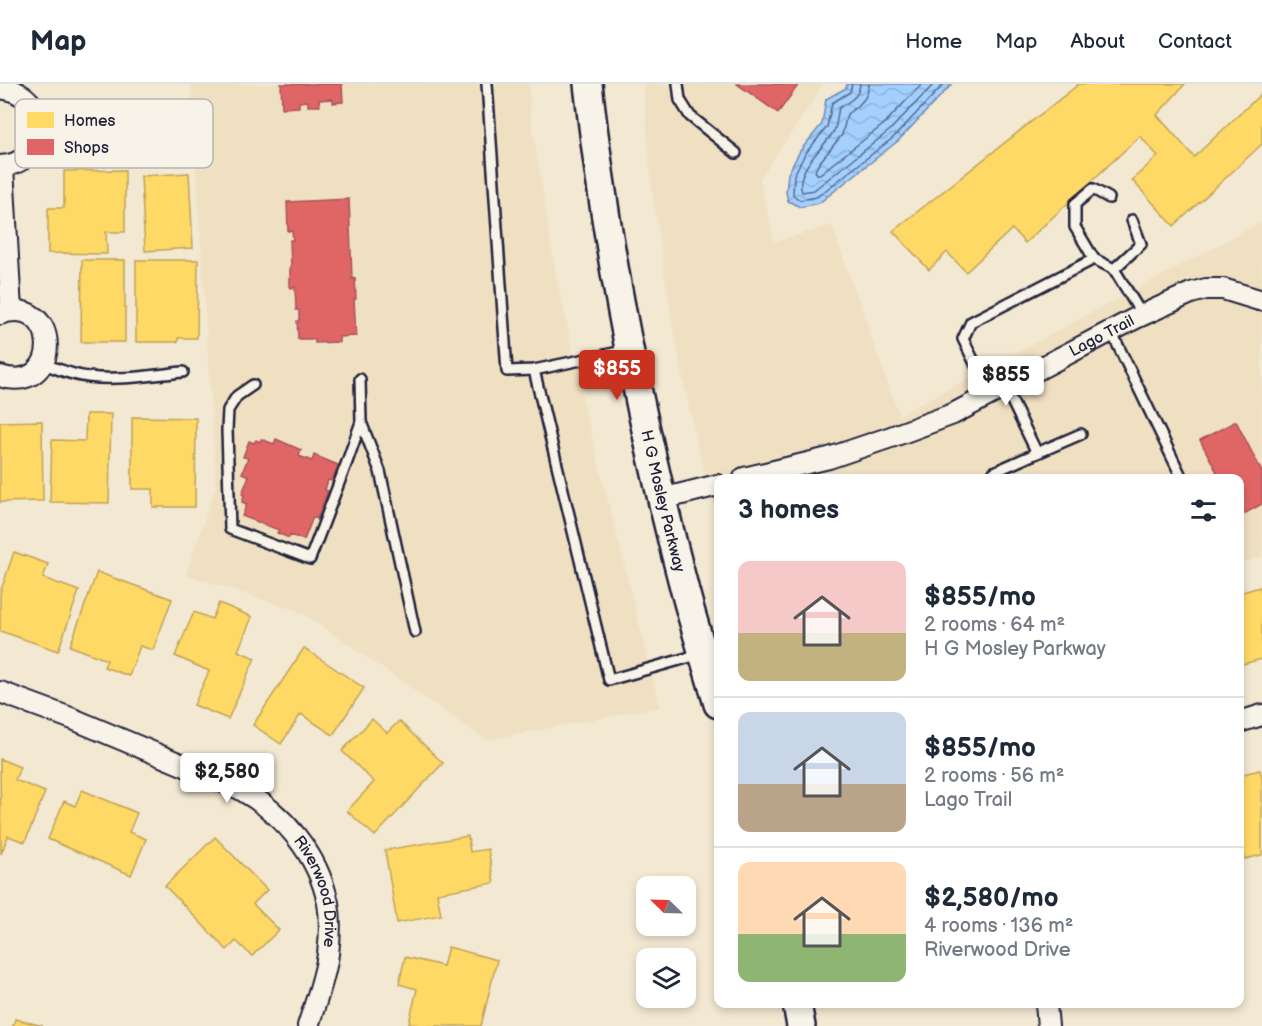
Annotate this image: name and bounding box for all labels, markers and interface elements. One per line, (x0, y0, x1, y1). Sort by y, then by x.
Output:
text: Map (30, 25, 86, 58)
text: Home (905, 29, 962, 54)
text: Map (995, 29, 1037, 54)
text: About (1070, 29, 1125, 54)
text: Contact (1158, 29, 1232, 54)
legend (15, 99, 213, 168)
text: Homes (64, 112, 116, 131)
text: Shops (64, 139, 109, 158)
street label: Lago Trail (1066, 311, 1138, 361)
pin: $855 (581, 350, 653, 401)
pin: $855 (970, 356, 1042, 407)
text: $855 (593, 357, 641, 381)
text: $855 (982, 363, 1030, 387)
street label: H G Mosley Parkway (637, 428, 689, 575)
icon: filters (1187, 494, 1220, 527)
text: 3 homes (738, 495, 839, 526)
text: $855/mo (924, 582, 1036, 613)
icon: home (786, 585, 858, 657)
text: 2 rooms · 64 m² (924, 613, 1065, 637)
text: H G Mosley Parkway (924, 637, 1106, 661)
text: $855/mo (924, 733, 1036, 764)
icon: home (786, 736, 858, 808)
pin: $2,580 (178, 753, 276, 804)
text: $2,580 (194, 760, 260, 784)
text: 2 rooms · 56 m² (924, 764, 1064, 788)
text: Lago Trail (924, 788, 1012, 812)
street label: Riverwood Drive (290, 832, 339, 949)
north arrow (636, 876, 696, 936)
map controls (636, 876, 696, 1008)
text: $2,580/mo (924, 883, 1058, 914)
icon: home (786, 886, 858, 958)
text: 4 rooms · 136 m² (924, 914, 1073, 938)
text: Riverwood Drive (924, 938, 1071, 962)
button: layers (636, 948, 696, 1008)

